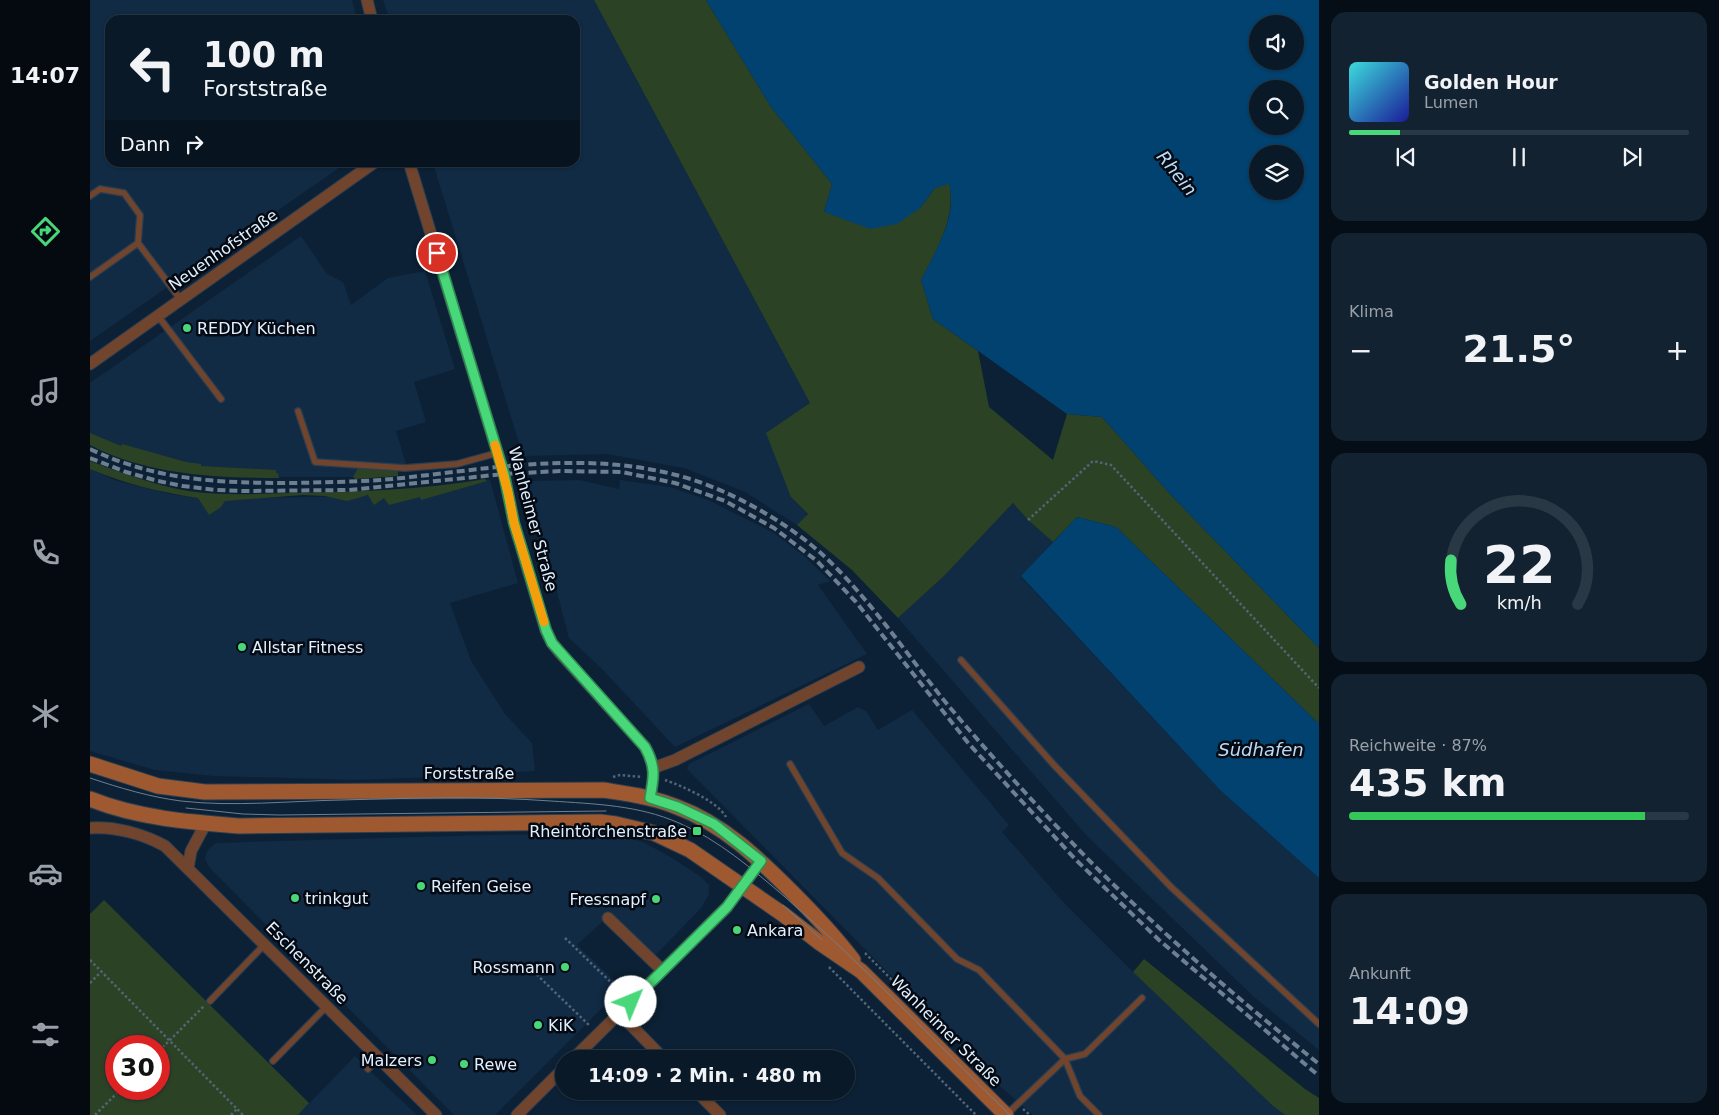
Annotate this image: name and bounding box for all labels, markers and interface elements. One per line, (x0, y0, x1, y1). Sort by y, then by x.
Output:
map controls (1249, 15, 1304, 200)
button: sound (1249, 15, 1304, 70)
icon: left (120, 35, 185, 100)
text: 100 m (203, 35, 325, 75)
text: 14:07 (10, 63, 80, 88)
text: Golden Hour (1424, 71, 1558, 93)
text: Forststraße (203, 76, 327, 101)
button: search (1249, 80, 1304, 135)
text: Lumen (1424, 93, 1478, 112)
icon: right (180, 130, 208, 158)
text: Dann (120, 133, 170, 155)
icon: previous (1392, 143, 1420, 171)
icon: pause (1505, 143, 1533, 171)
icon: next (1618, 143, 1646, 171)
button: layers (1249, 145, 1304, 200)
water label: Rhein (1153, 146, 1201, 200)
street label: Neuenhofstraße (165, 205, 281, 295)
icon: directions (28, 214, 63, 249)
pin (416, 232, 458, 274)
icon: arrive (423, 239, 451, 267)
text: Klima (1349, 302, 1394, 321)
place label: REDDY Küchen (197, 319, 316, 338)
marker: REDDY Küchen (181, 322, 193, 334)
text: 21.5° (1463, 327, 1575, 371)
text: − (1349, 334, 1372, 367)
text: + (1666, 334, 1689, 367)
icon: music (28, 374, 63, 409)
street label: Wanheimer Straße (505, 445, 561, 593)
icon: phone (28, 535, 63, 570)
text: 22 (1483, 535, 1555, 595)
text: km/h (1496, 592, 1542, 613)
place label: Allstar Fitness (252, 638, 363, 657)
marker: Allstar Fitness (236, 641, 248, 653)
icon: climate (28, 696, 63, 731)
text: Reichweite · 87% (1349, 736, 1487, 755)
water label: Südhafen (1218, 739, 1304, 760)
text: 435 km (1349, 761, 1506, 805)
street label: Forststraße (424, 764, 514, 783)
place label: Rheintörchenstraße (529, 822, 687, 841)
marker: Rheintörchenstraße (691, 825, 703, 837)
icon: car (28, 856, 63, 891)
place label: Reifen Geise (431, 877, 531, 896)
marker: Reifen Geise (415, 880, 427, 892)
place label: trinkgut (305, 889, 368, 908)
place label: Fressnapf (569, 890, 646, 909)
marker: trinkgut (289, 892, 301, 904)
marker: Fressnapf (650, 893, 662, 905)
street label: Eschenstraße (262, 918, 352, 1008)
place label: Ankara (747, 921, 803, 940)
marker: Ankara (731, 924, 743, 936)
place label: Rossmann (472, 958, 555, 977)
marker: Rossmann (559, 961, 571, 973)
text: Ankunft (1349, 964, 1411, 983)
street label: Wanheimer Straße (887, 972, 1005, 1090)
position arrow (604, 975, 656, 1027)
text: 14:09 (1349, 989, 1470, 1033)
place label: KiK (548, 1016, 574, 1035)
icon: filters (28, 1017, 63, 1052)
marker: KiK (532, 1019, 544, 1031)
speed limit sign: 30 (105, 1035, 170, 1100)
place label: Malzers (361, 1051, 422, 1070)
marker: Malzers (426, 1054, 438, 1066)
place label: Rewe (474, 1055, 517, 1074)
marker: Rewe (458, 1058, 470, 1070)
text: 14:09 · 2 Min. · 480 m (588, 1064, 822, 1086)

